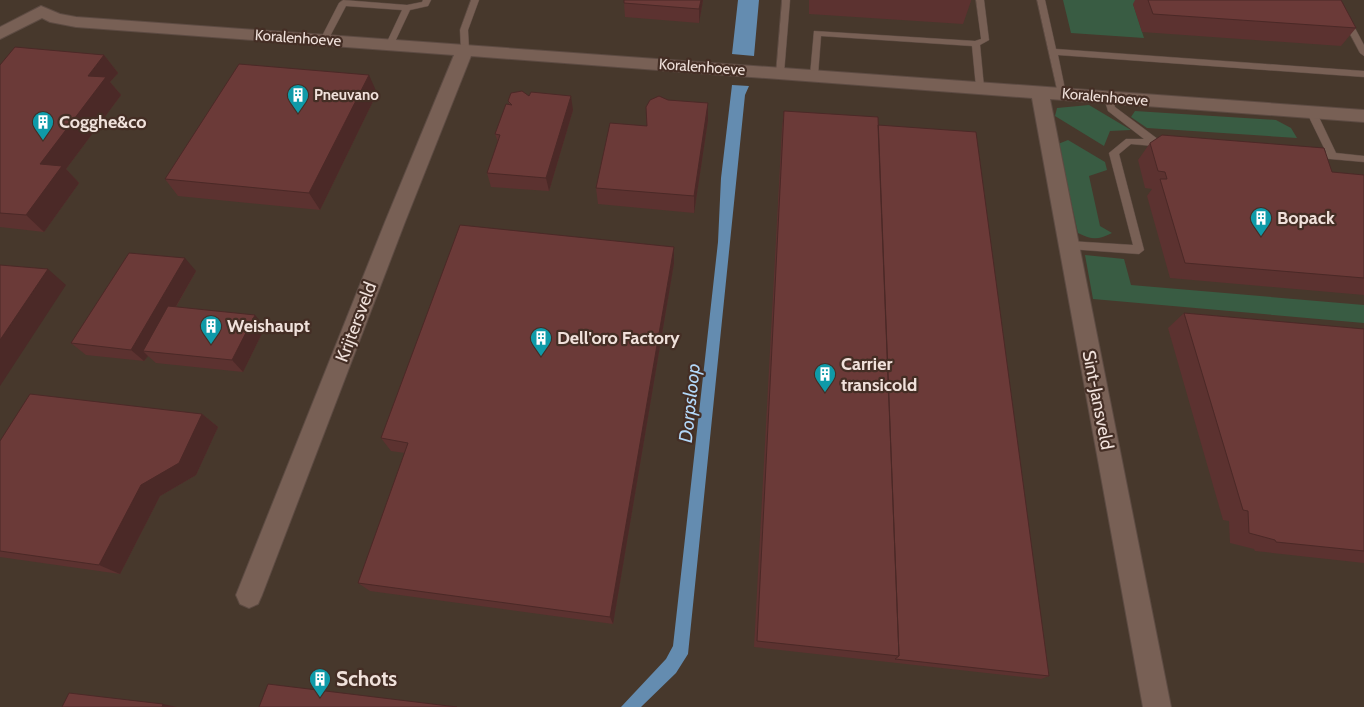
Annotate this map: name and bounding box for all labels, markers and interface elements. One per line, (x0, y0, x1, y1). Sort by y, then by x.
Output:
street label: Koralenhoeve (254, 26, 342, 50)
street label: Koralenhoeve (658, 55, 746, 79)
building icon: Pneuvano (286, 83, 310, 114)
street label: Koralenhoeve (1061, 84, 1149, 110)
place label: Pneuvano (314, 86, 379, 104)
building icon: Cogghe&co (31, 110, 55, 141)
place label: Cogghe&co (59, 111, 147, 133)
building icon: Bopack (1249, 206, 1273, 237)
place label: Bopack (1277, 207, 1335, 229)
street label: Krijtersveld (331, 279, 381, 365)
building icon: Weishaupt (199, 314, 223, 345)
place label: Weishaupt (227, 315, 310, 337)
building icon: Dell'oro Factory (529, 326, 553, 357)
place label: Dell'oro Factory (557, 327, 680, 349)
street label: Sint-Jansveld (1078, 349, 1118, 451)
place label: Carrier transicold (841, 353, 917, 396)
water label: Dorpsloop (674, 362, 705, 444)
building icon: Carrier transicold (813, 362, 837, 393)
place label: Schots (336, 666, 397, 691)
building icon: Schots (308, 667, 332, 698)

